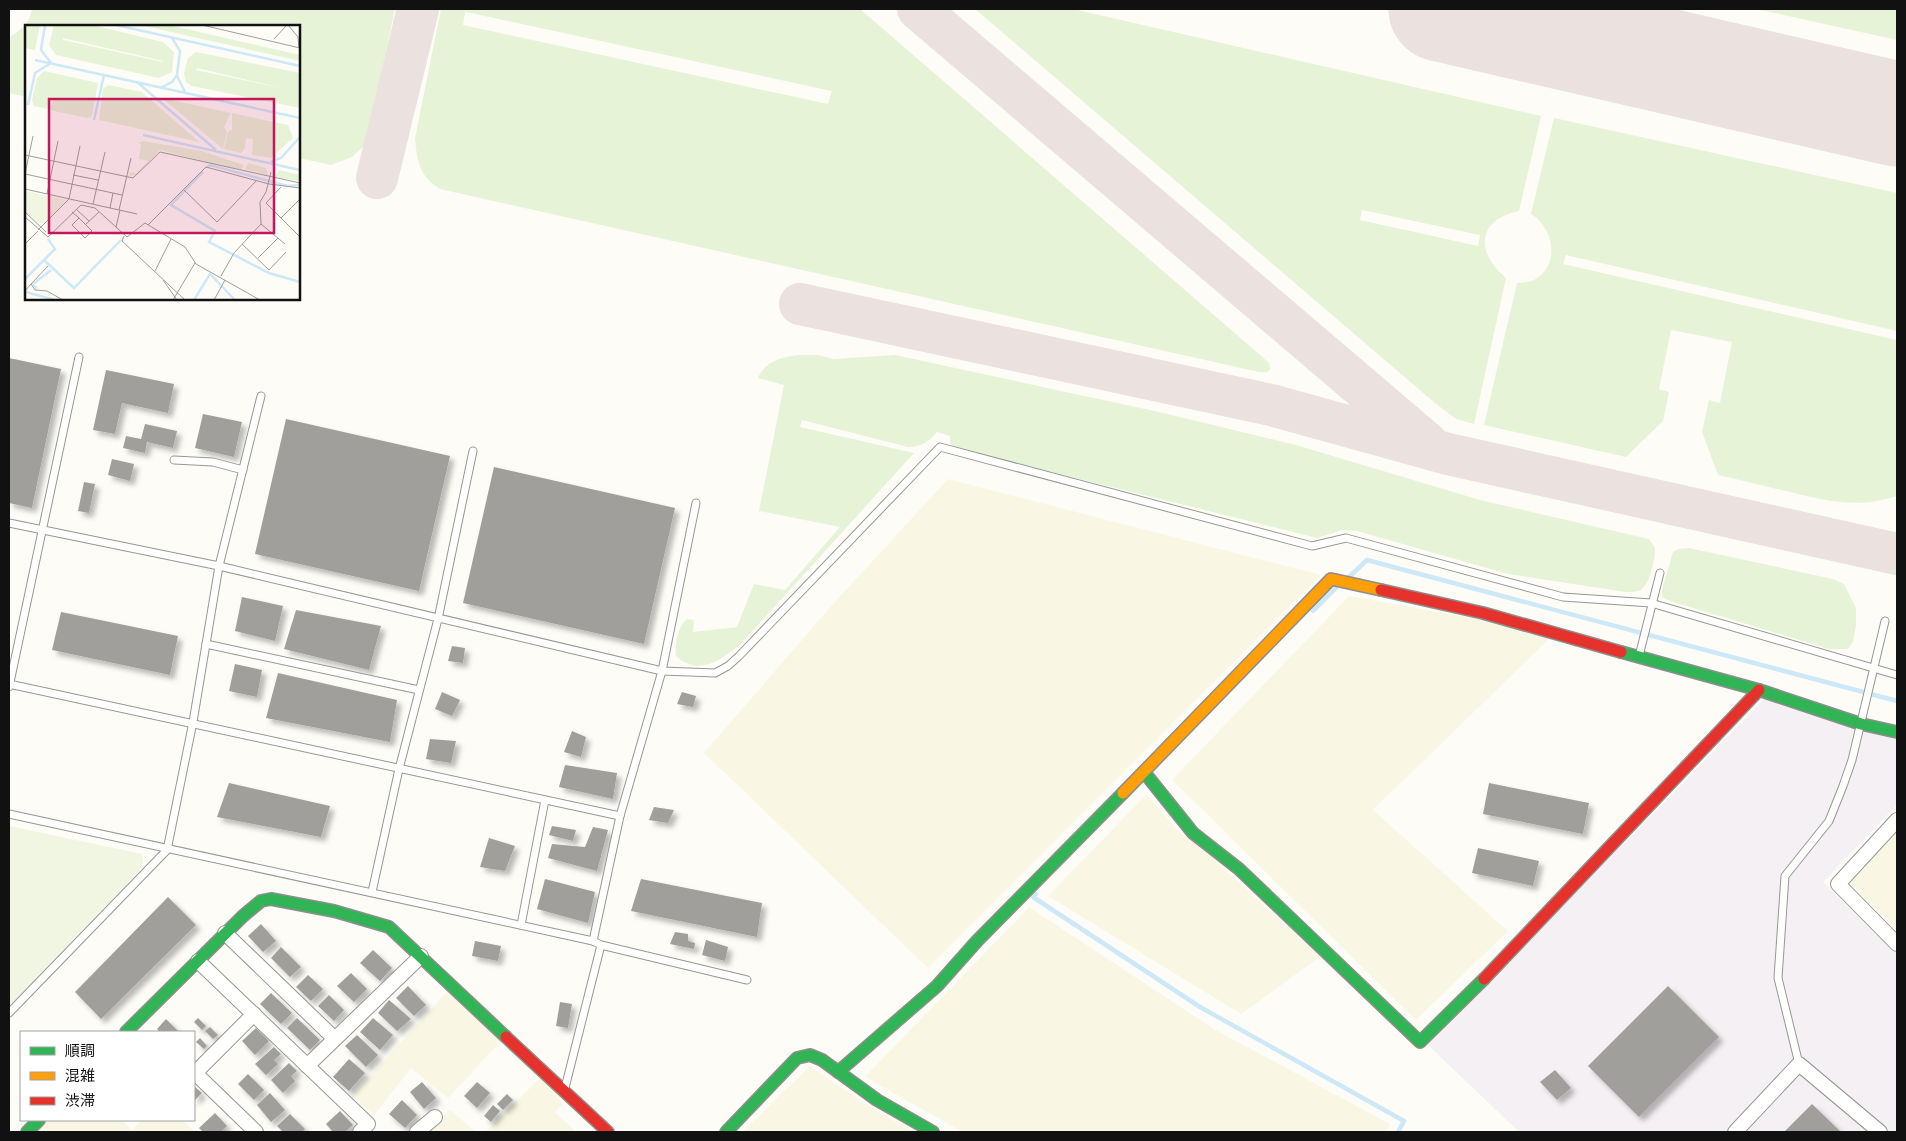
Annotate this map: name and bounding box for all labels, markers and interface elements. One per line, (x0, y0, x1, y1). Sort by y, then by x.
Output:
inset map (25, 25, 300, 300)
legend (20, 1031, 195, 1121)
text: 順調 (65, 1042, 95, 1060)
text: 混雑 (65, 1067, 95, 1085)
text: 渋滞 (65, 1092, 95, 1110)

